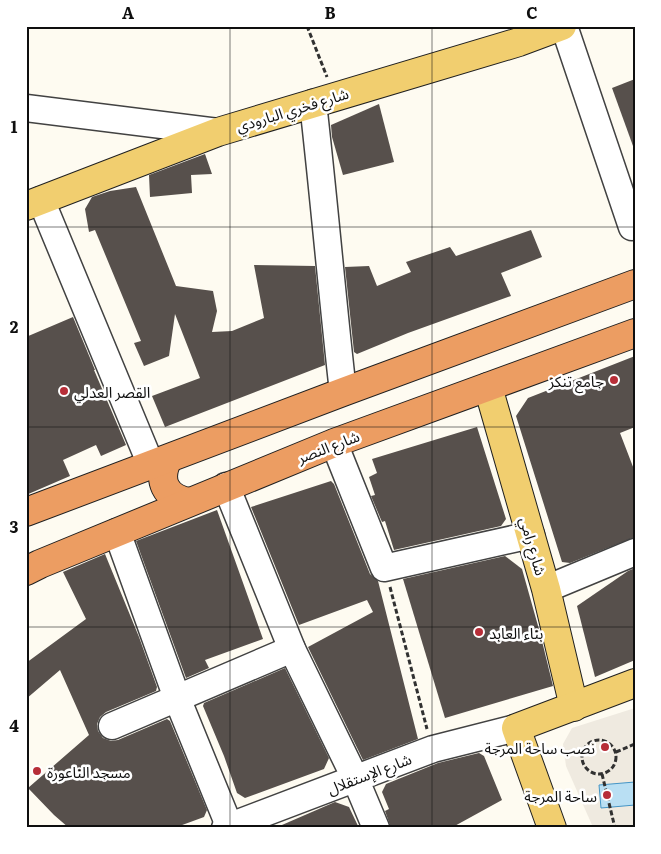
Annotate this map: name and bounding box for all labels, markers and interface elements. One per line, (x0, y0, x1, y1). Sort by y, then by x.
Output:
text: A (122, 0, 134, 24)
text: B (324, 0, 336, 24)
text: C (526, 0, 538, 24)
street label: شارع فخري البارودي (233, 81, 352, 139)
text: 1 (11, 114, 18, 138)
text: 2 (10, 314, 19, 338)
place label: جامع تنكز (548, 369, 604, 394)
marker: جامع تنكز (608, 374, 620, 386)
place label: القصر العدلي (74, 380, 150, 404)
marker: القصر العدلي (58, 385, 70, 397)
street label: شارع النصر (293, 424, 363, 471)
text: 3 (10, 514, 19, 538)
street label: شارع رامي (513, 514, 553, 579)
place label: بناء العابد (489, 621, 543, 644)
marker: بناء العابد (473, 626, 485, 638)
text: 4 (9, 713, 19, 737)
place label: نصب ساحة المرجة (484, 736, 595, 759)
marker: نصب ساحة المرجة (599, 741, 611, 753)
street label: شارع الإستقلال (323, 746, 415, 802)
place label: مسجد الناعورة (47, 760, 131, 783)
marker: مسجد الناعورة (31, 765, 43, 777)
place label: ساحة المرجة (524, 784, 597, 807)
marker: ساحة المرجة (601, 789, 613, 801)

